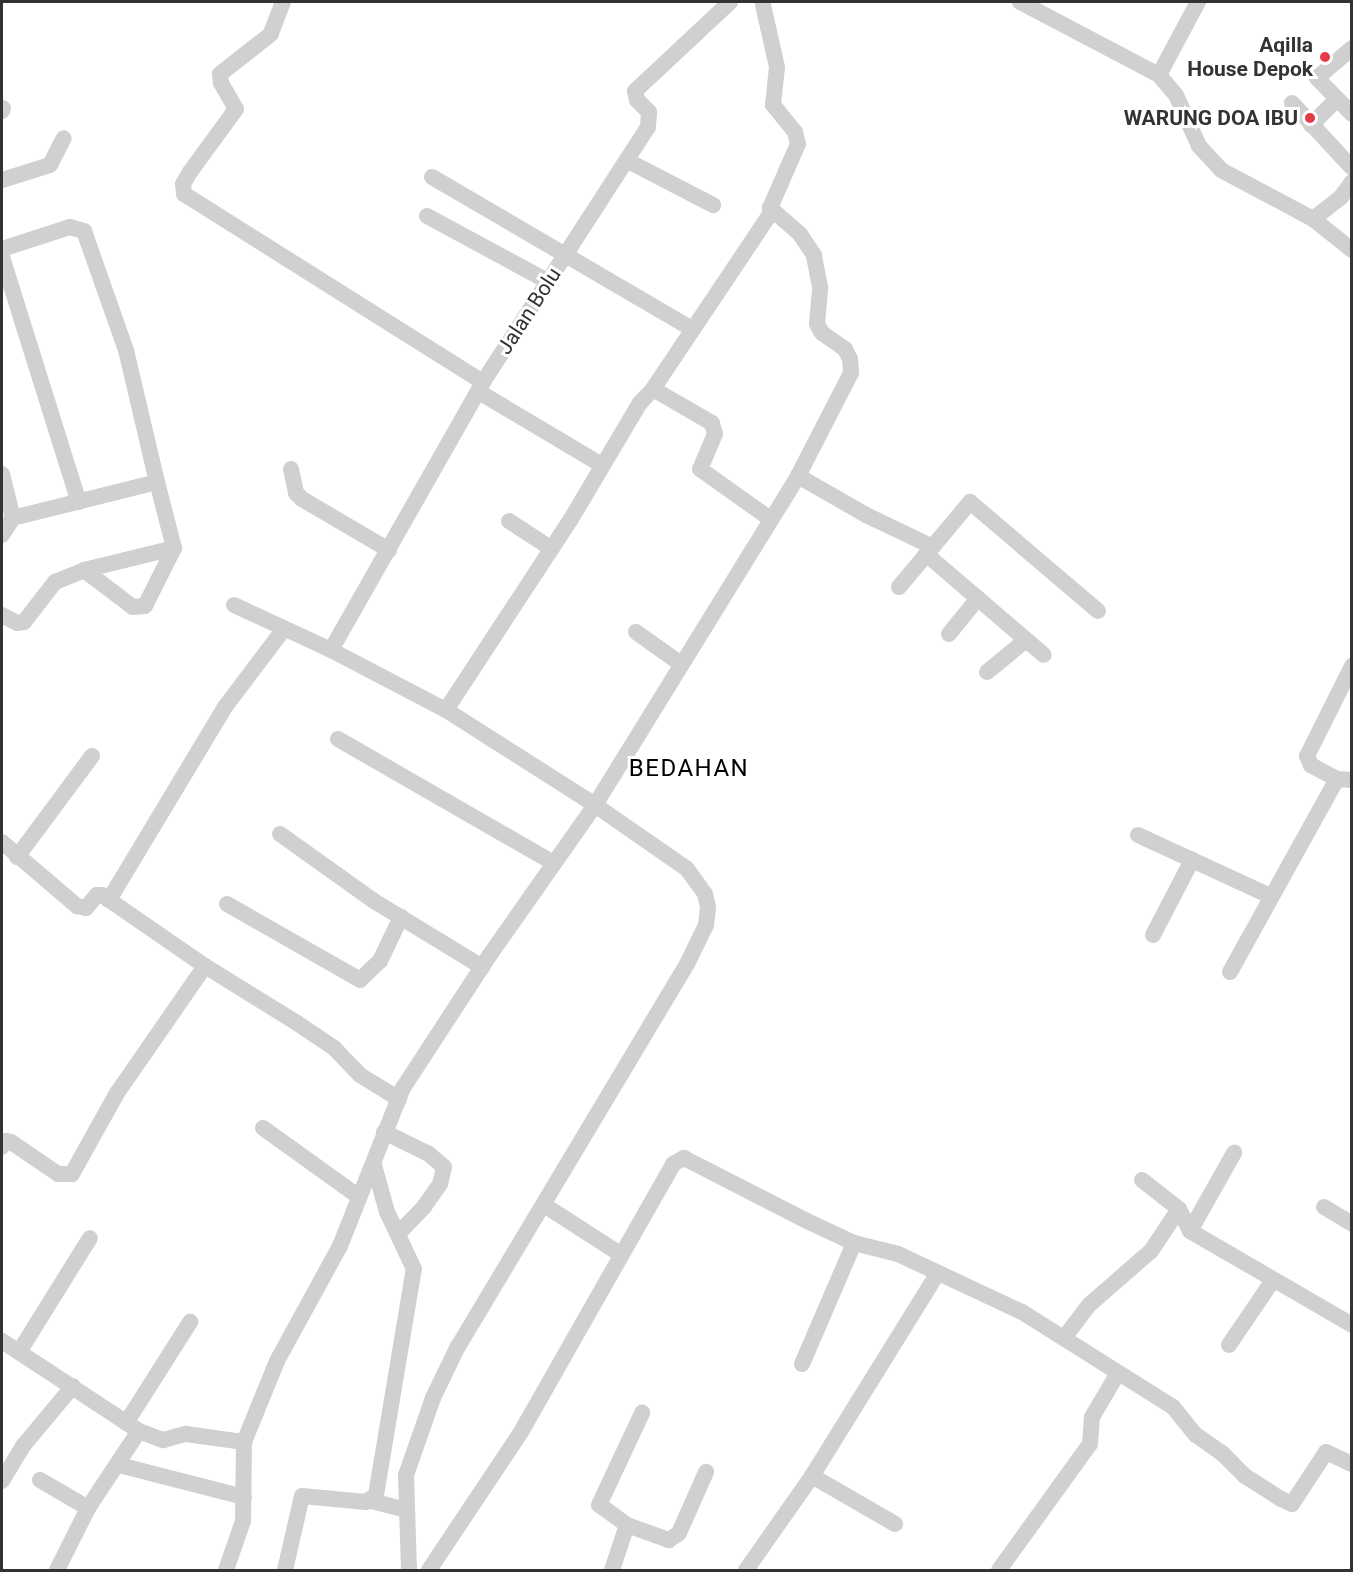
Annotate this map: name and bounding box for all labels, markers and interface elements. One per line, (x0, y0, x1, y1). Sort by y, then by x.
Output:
place label: Aqilla House Depok (1187, 32, 1313, 82)
marker: Aqilla House Depok (1318, 50, 1332, 64)
place label: WARUNG DOA IBU (1124, 105, 1298, 131)
marker: WARUNG DOA IBU (1303, 111, 1317, 125)
street label: Jalan Bolu (492, 263, 566, 359)
district label: BEDAHAN (629, 755, 749, 783)

